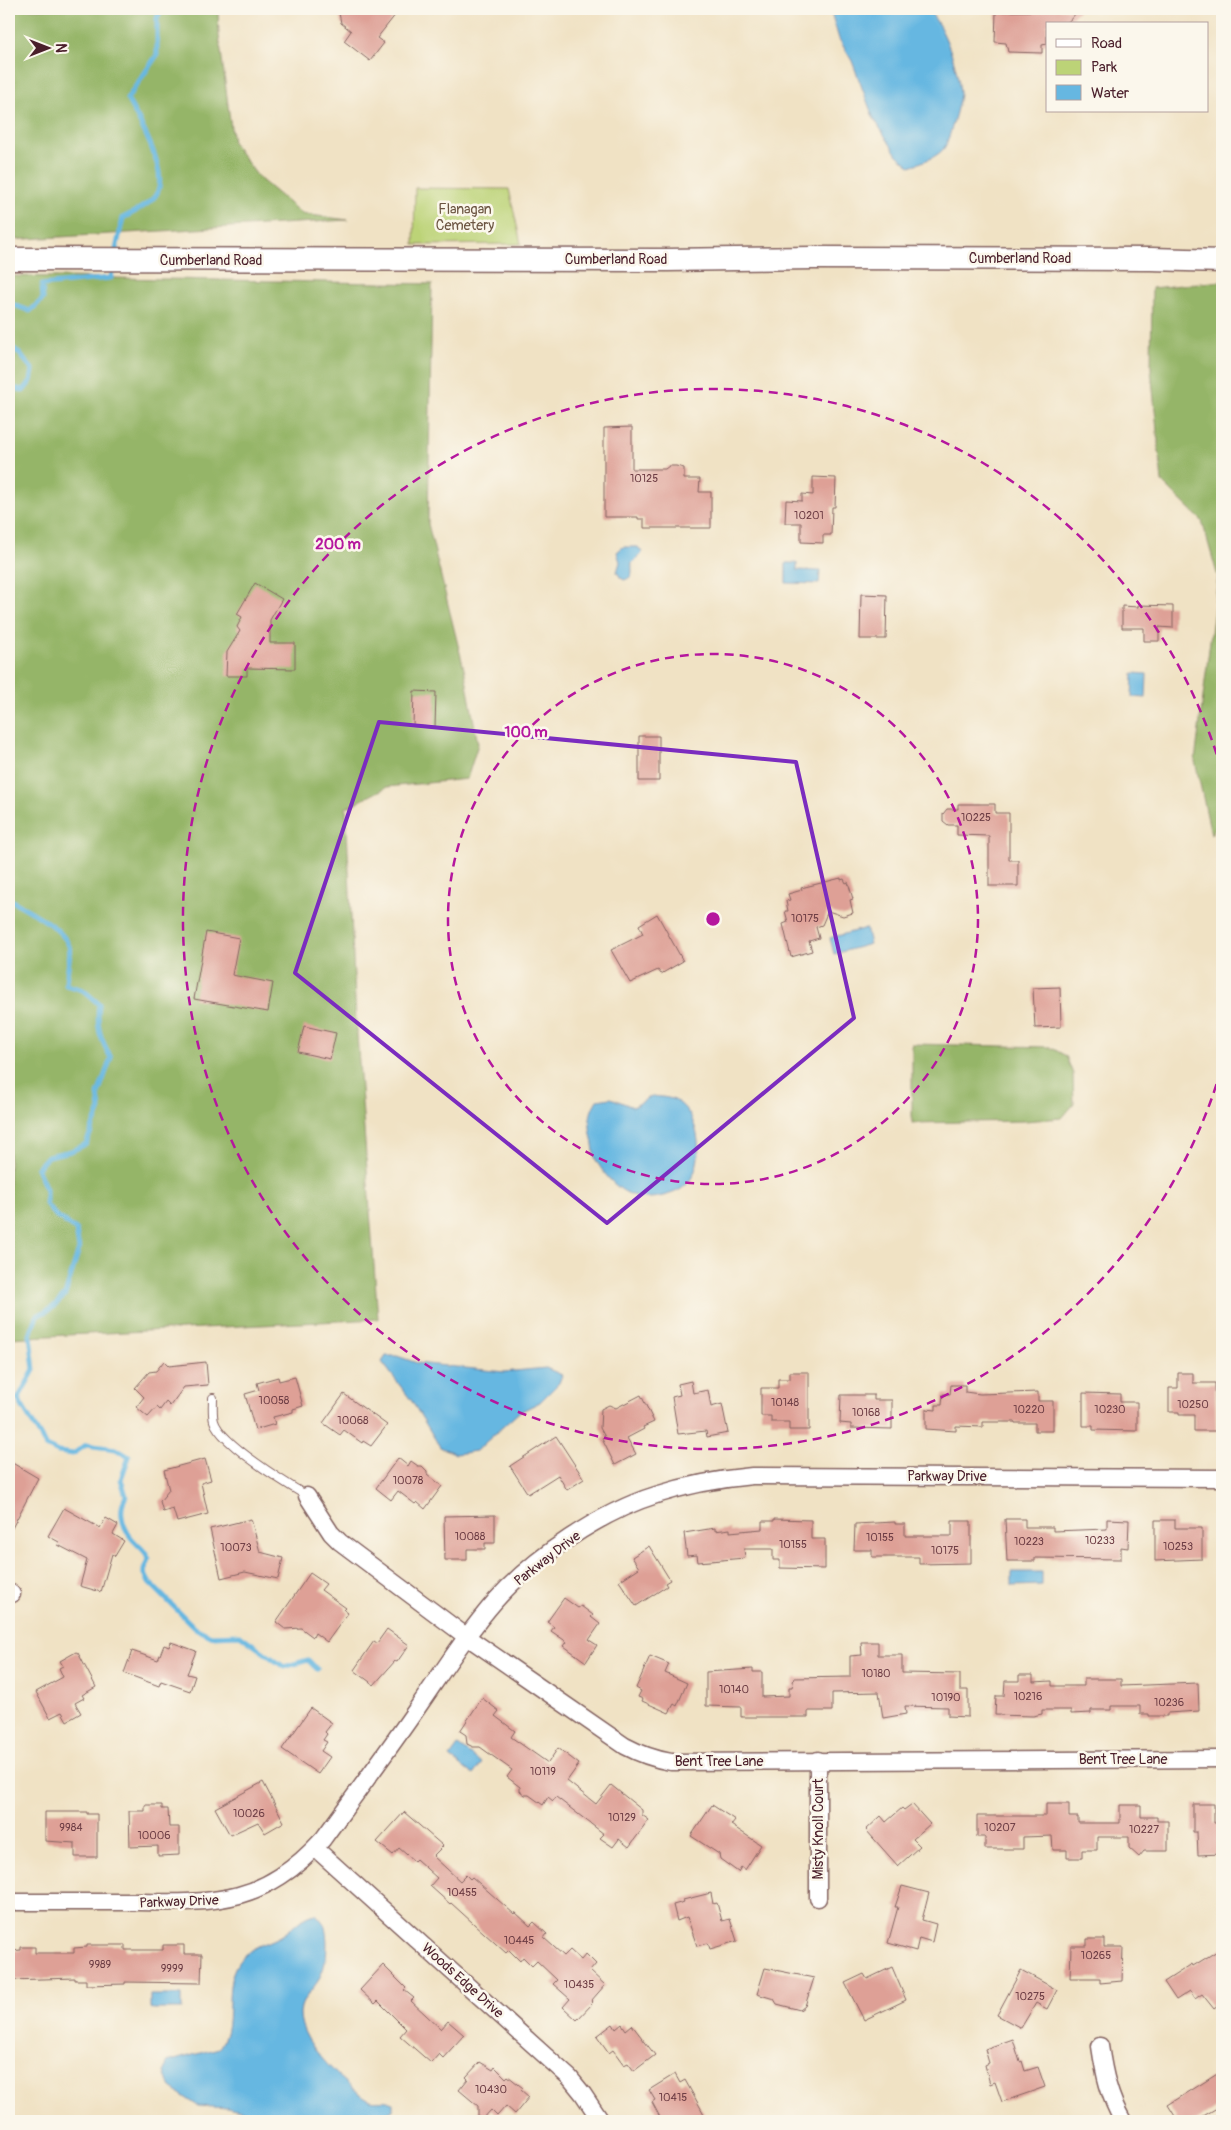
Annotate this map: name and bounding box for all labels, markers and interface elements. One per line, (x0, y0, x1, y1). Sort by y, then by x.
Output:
north arrow (22, 22, 72, 72)
legend (1046, 22, 1208, 112)
text: Road (1091, 34, 1122, 53)
text: N (52, 43, 69, 53)
text: Park (1091, 58, 1118, 77)
text: Water (1091, 84, 1130, 103)
park label: Flanagan Cemetery (436, 201, 494, 234)
street label: Cumberland Road (969, 250, 1071, 267)
street label: Cumberland Road (565, 251, 667, 268)
street label: Cumberland Road (160, 252, 262, 269)
house number: 10125 (630, 472, 658, 485)
house number: 10201 (794, 509, 824, 522)
text: 200 m (315, 535, 361, 554)
text: 100 m (505, 723, 547, 742)
house number: 10225 (961, 811, 991, 824)
centre of rings (704, 910, 722, 928)
house number: 10175 (791, 912, 819, 925)
house number: 10058 (259, 1394, 290, 1407)
house number: 10148 (771, 1396, 799, 1409)
house number: 10250 (1177, 1398, 1209, 1411)
house number: 10220 (1013, 1403, 1045, 1416)
house number: 10230 (1094, 1403, 1126, 1416)
house number: 10168 (852, 1406, 880, 1419)
house number: 10068 (337, 1414, 369, 1427)
street label: Parkway Drive (907, 1468, 987, 1485)
house number: 10078 (393, 1474, 424, 1487)
street label: Parkway Drive (511, 1527, 584, 1590)
house number: 10088 (455, 1530, 486, 1543)
house number: 10155 (866, 1531, 894, 1544)
house number: 10233 (1085, 1534, 1115, 1547)
house number: 10223 (1014, 1535, 1044, 1548)
house number: 10155 (779, 1538, 807, 1551)
house number: 10253 (1163, 1540, 1193, 1553)
house number: 10073 (220, 1541, 252, 1554)
house number: 10175 (931, 1544, 959, 1557)
house number: 10180 (861, 1667, 891, 1680)
house number: 10140 (719, 1683, 749, 1696)
house number: 10216 (1014, 1690, 1042, 1703)
house number: 10190 (931, 1691, 961, 1704)
house number: 10236 (1154, 1696, 1184, 1709)
street label: Bent Tree Lane (1079, 1751, 1167, 1768)
street label: Bent Tree Lane (675, 1753, 763, 1770)
house number: 10119 (530, 1765, 556, 1778)
street label: Misty Knoll Court (810, 1778, 827, 1880)
house number: 10026 (233, 1807, 265, 1820)
house number: 10129 (608, 1811, 636, 1824)
house number: 9984 (59, 1821, 83, 1834)
house number: 10207 (984, 1821, 1016, 1834)
house number: 10227 (1129, 1823, 1159, 1836)
house number: 10006 (137, 1829, 171, 1842)
house number: 10455 (447, 1886, 477, 1899)
street label: Parkway Drive (139, 1892, 219, 1911)
house number: 10445 (504, 1934, 534, 1947)
street label: Woods Edge Drive (418, 1939, 507, 2022)
house number: 10265 (1081, 1949, 1111, 1962)
house number: 9989 (89, 1958, 112, 1971)
house number: 9999 (161, 1962, 184, 1975)
house number: 10435 (564, 1978, 594, 1991)
house number: 10275 (1015, 1990, 1045, 2003)
house number: 10430 (475, 2083, 507, 2096)
house number: 10415 (659, 2091, 687, 2104)

